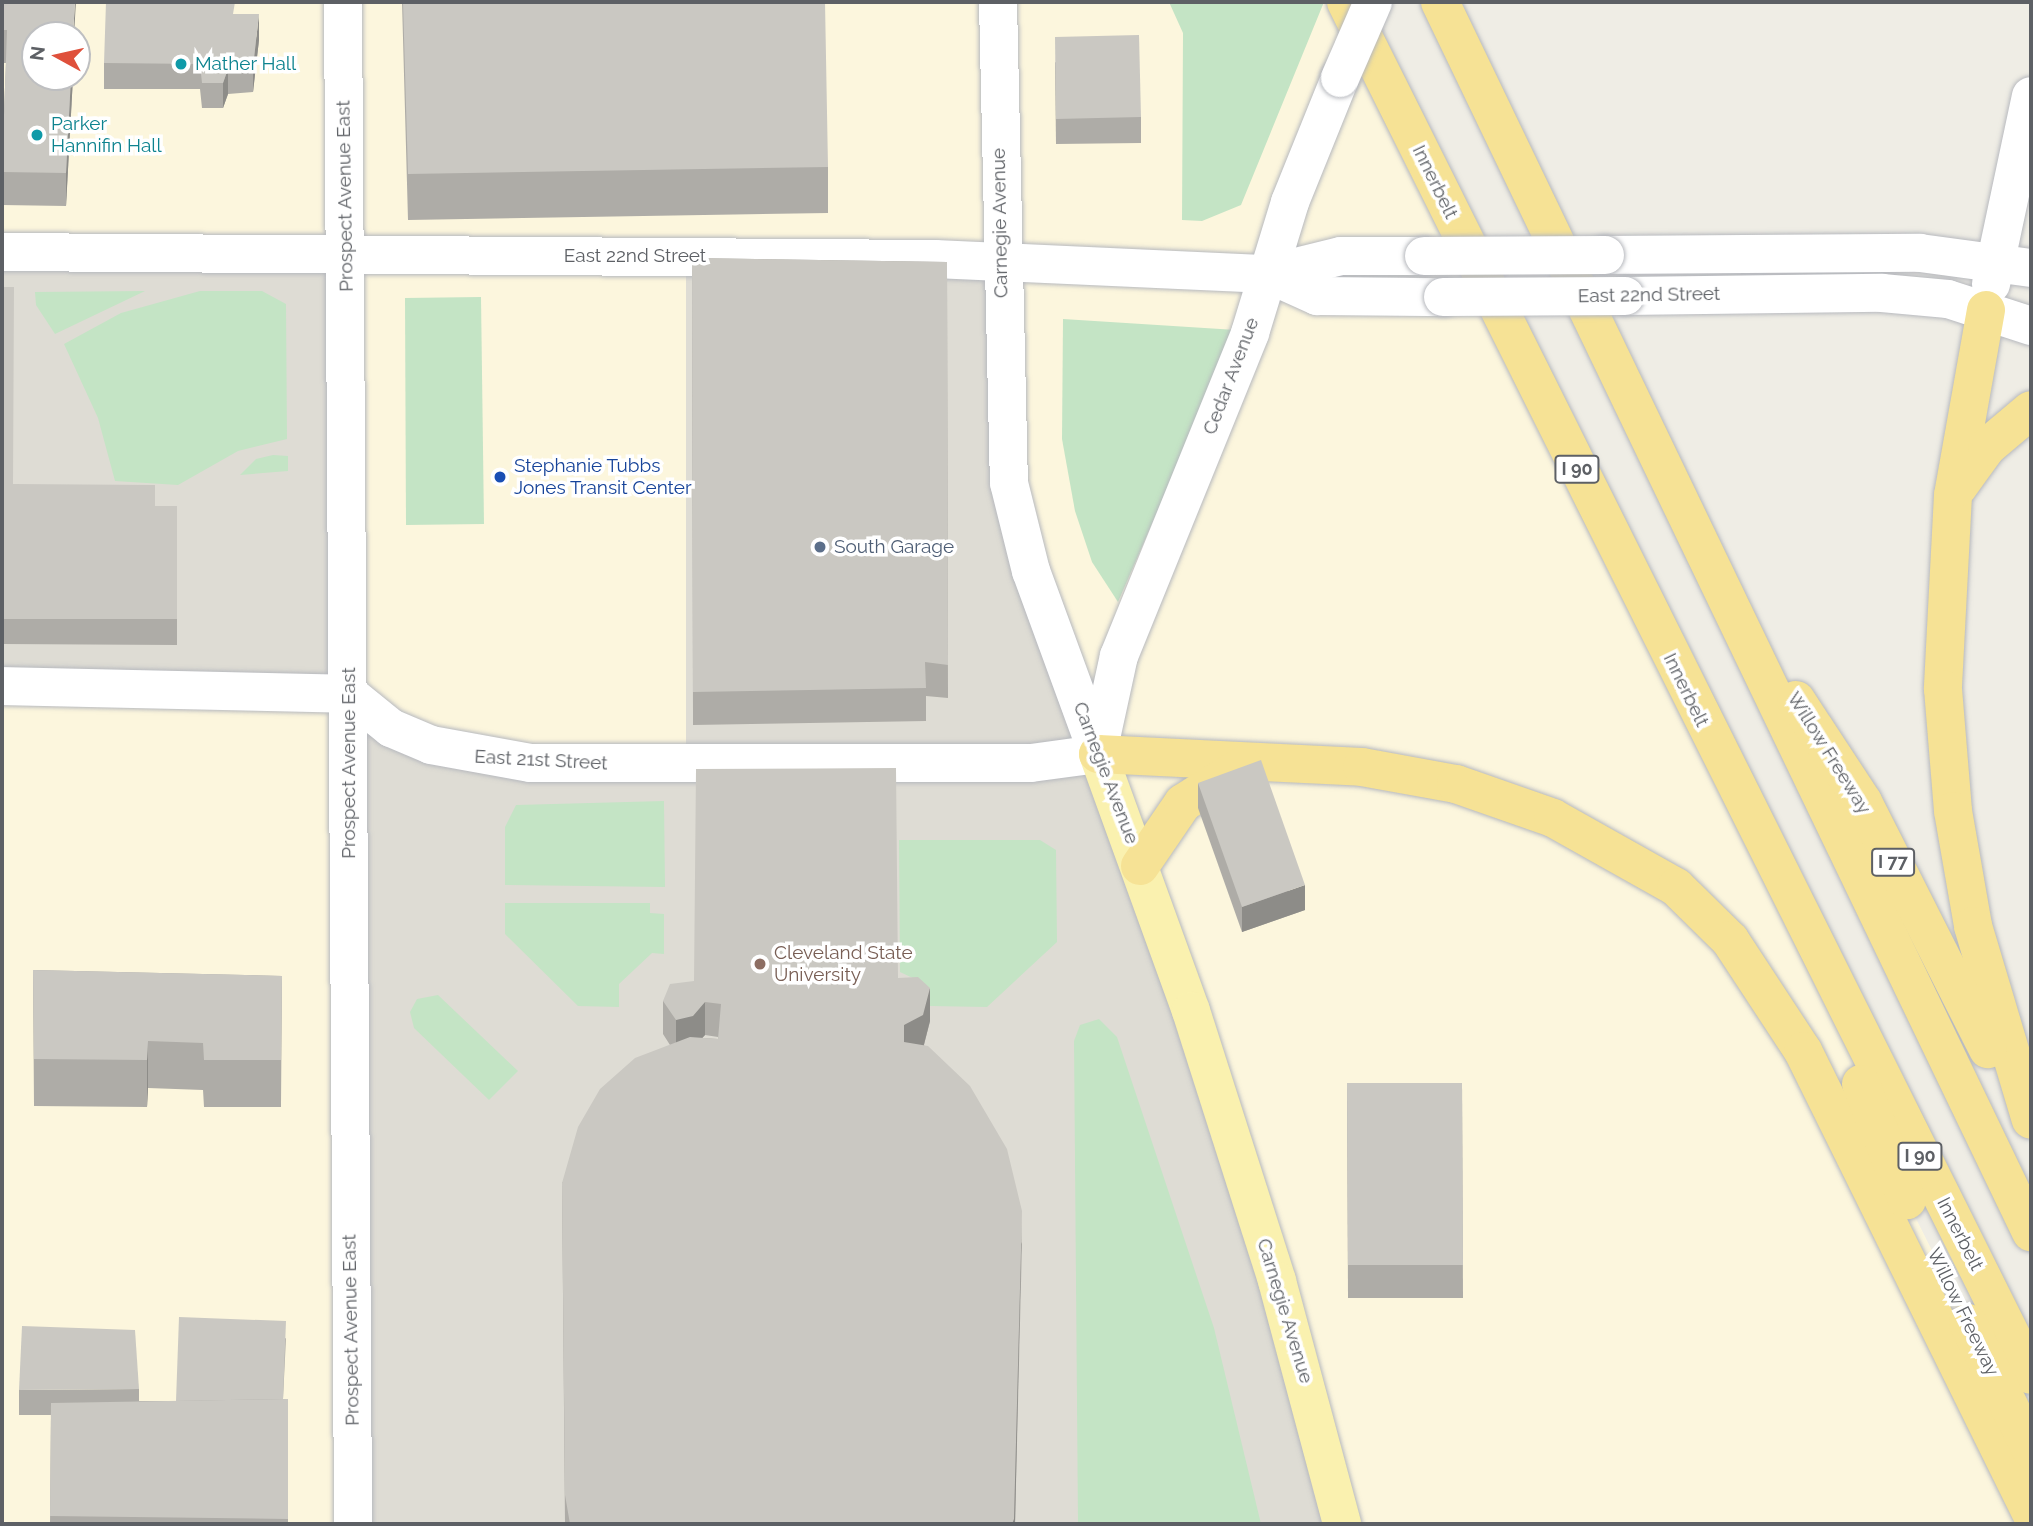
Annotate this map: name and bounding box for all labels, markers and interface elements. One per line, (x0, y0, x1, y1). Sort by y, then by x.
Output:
north arrow (21, 21, 91, 91)
text: N (25, 45, 49, 62)
place label: Mather Hall (195, 53, 297, 75)
marker: Mather Hall (173, 56, 189, 72)
street label: Prospect Avenue East (332, 100, 358, 292)
place label: Parker Hannifin Hall (51, 113, 162, 157)
marker: Parker Hannifin Hall (29, 127, 45, 143)
street label: Innerbelt (1407, 141, 1463, 223)
street label: Carnegie Avenue (987, 147, 1013, 299)
street label: East 22nd Street (564, 245, 706, 267)
street label: East 22nd Street (1578, 282, 1720, 308)
street label: Cedar Avenue (1198, 314, 1264, 438)
road number: I 90 (1554, 454, 1600, 484)
place label: Stephanie Tubbs Jones Transit Center (514, 455, 692, 499)
marker: Stephanie Tubbs Jones Transit Center (492, 469, 508, 485)
place label: South Garage (834, 536, 954, 558)
marker: South Garage (812, 539, 828, 555)
street label: Innerbelt (1658, 649, 1714, 731)
street label: Prospect Avenue East (338, 667, 360, 859)
street label: Willow Freeway (1782, 688, 1876, 818)
street label: Carnegie Avenue (1068, 699, 1144, 847)
street label: East 21st Street (474, 745, 608, 775)
road number: I 77 (1870, 848, 1916, 876)
place label: Cleveland State University (774, 942, 913, 986)
marker: Cleveland State University (752, 956, 768, 972)
road number: I 90 (1897, 1142, 1943, 1170)
street label: Innerbelt (1932, 1194, 1988, 1274)
street label: Prospect Avenue East (338, 1234, 364, 1426)
street label: Carnegie Avenue (1252, 1236, 1318, 1386)
street label: Willow Freeway (1922, 1244, 2004, 1380)

